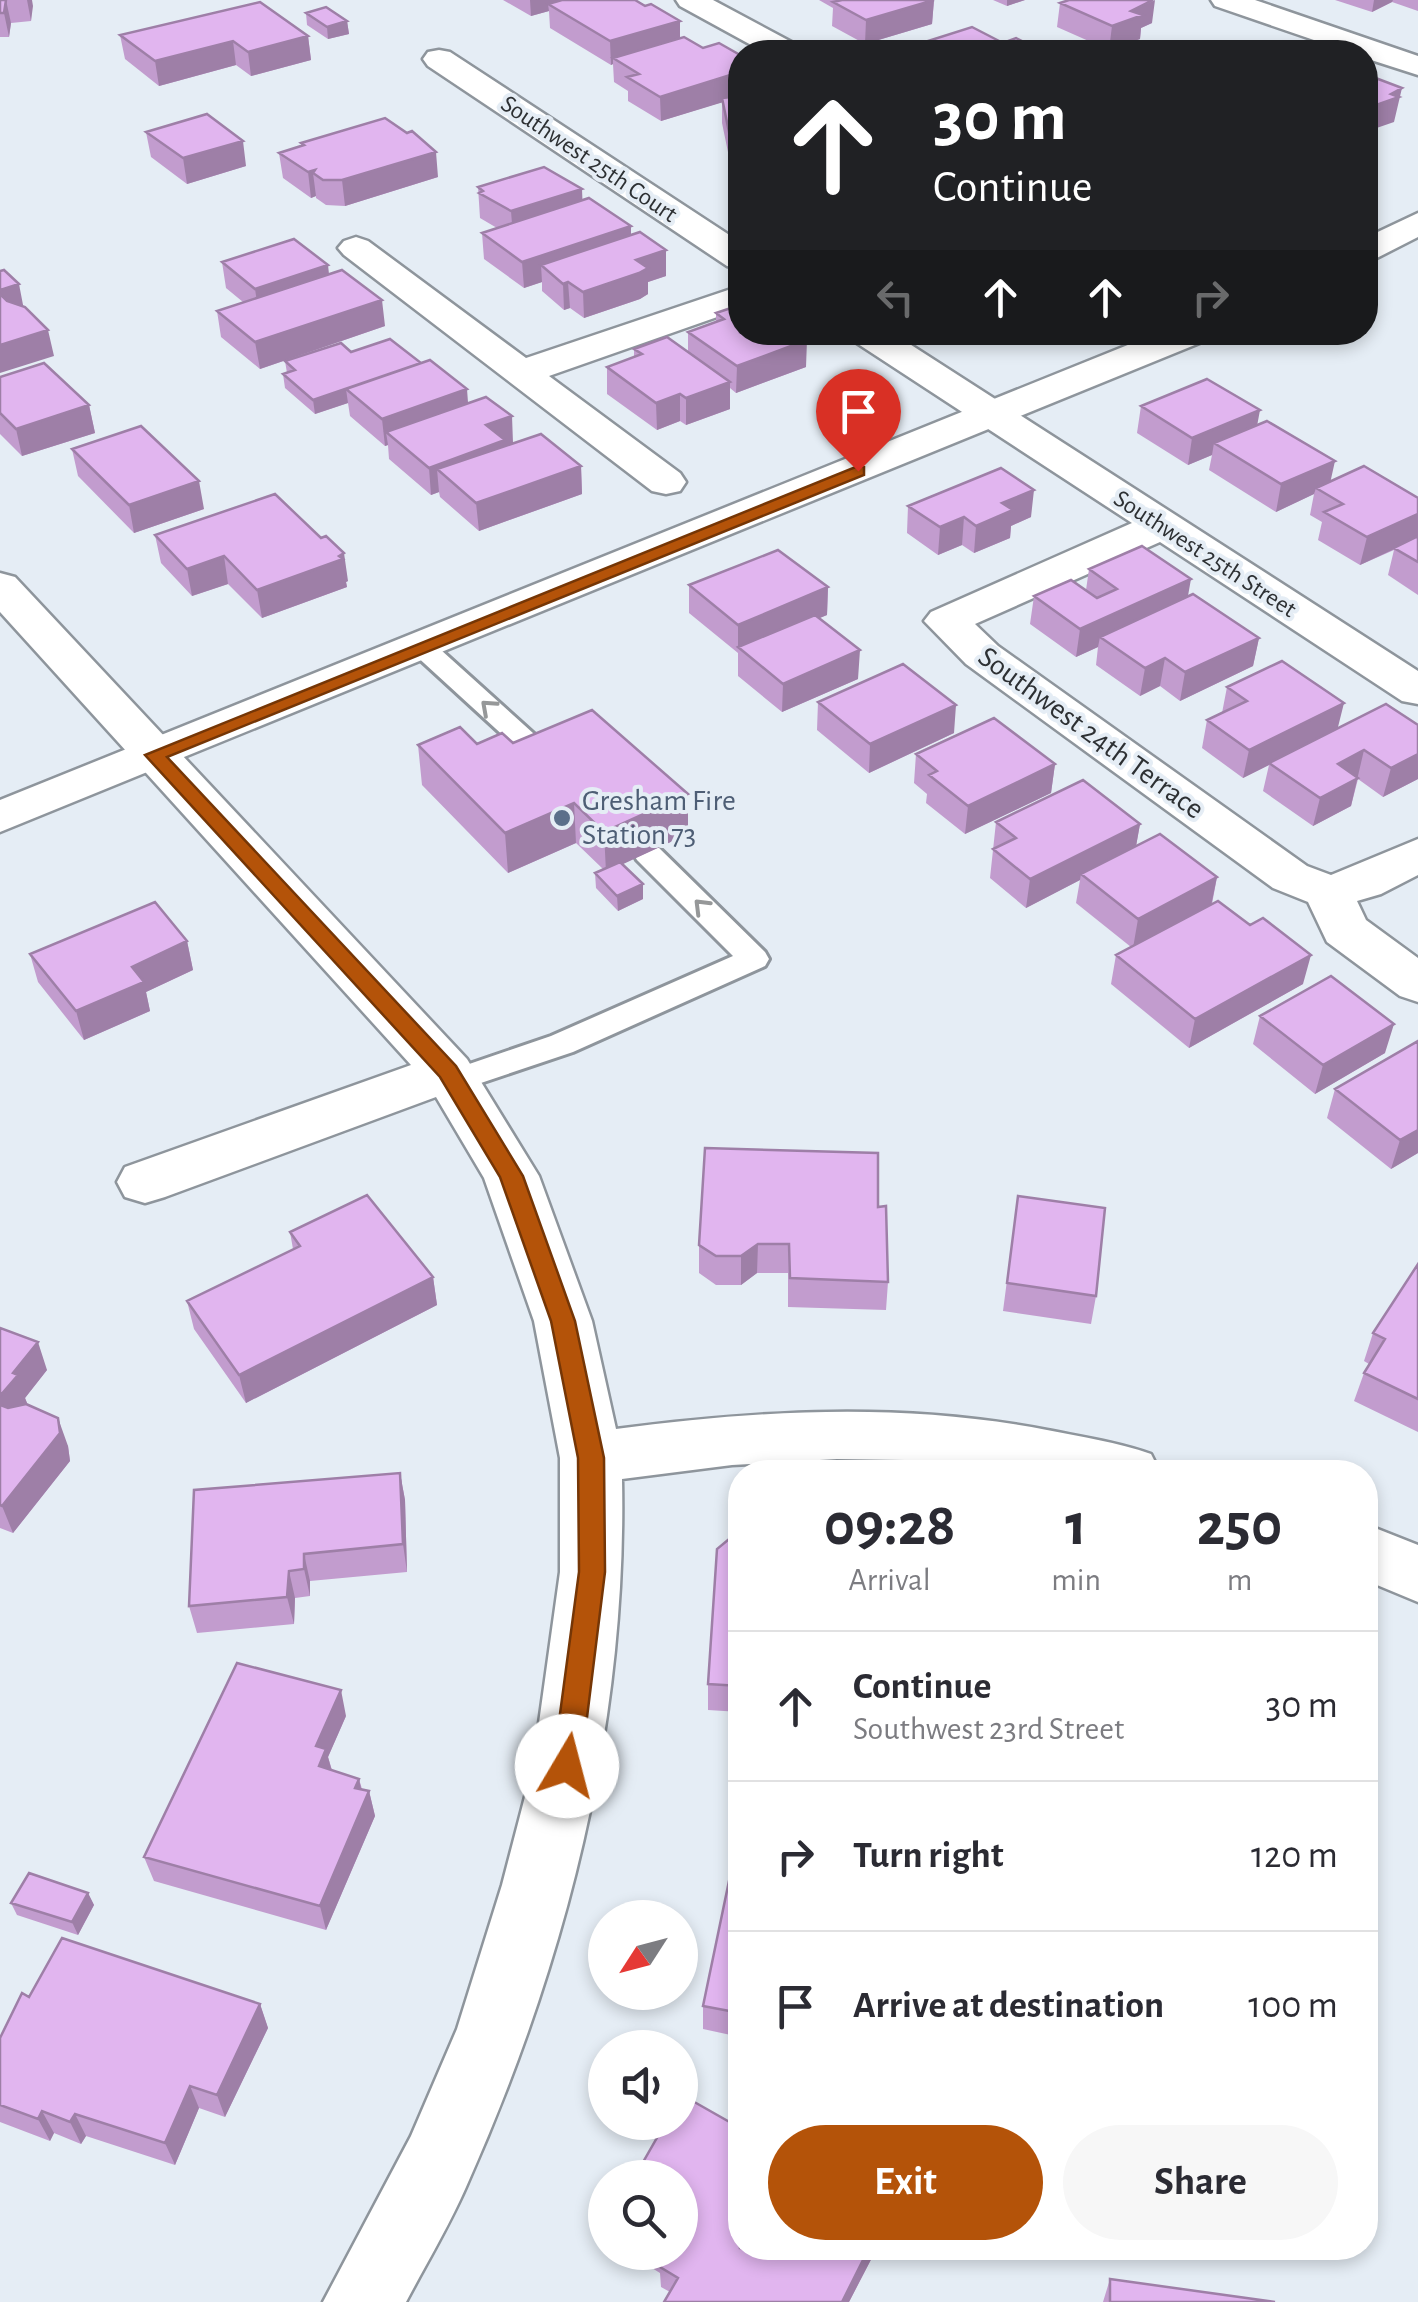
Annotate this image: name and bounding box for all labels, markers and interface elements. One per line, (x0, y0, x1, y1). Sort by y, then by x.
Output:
icon: ahead (768, 80, 898, 210)
text: 30 m (933, 83, 1067, 153)
street label: Southwest 25th Court (496, 91, 682, 227)
text: Continue (933, 165, 1092, 210)
icon: left (868, 270, 923, 325)
icon: ahead (973, 270, 1028, 325)
icon: ahead (1078, 270, 1133, 325)
icon: right (1183, 270, 1238, 325)
pin (816, 369, 901, 472)
icon: arrive (831, 384, 886, 439)
street label: Southwest 25th Street (1109, 486, 1301, 622)
street label: Southwest 24th Terrace (973, 641, 1209, 825)
one-way arrow (481, 701, 500, 719)
place label: Gresham Fire Station 73 (582, 786, 736, 850)
marker: Gresham Fire Station 73 (551, 807, 573, 829)
one-way arrow (694, 899, 712, 917)
text: 09:28 (824, 1496, 956, 1556)
text: 1 (1065, 1496, 1087, 1556)
text: 250 (1197, 1496, 1282, 1556)
text: Arrival (848, 1564, 931, 1596)
text: min (1051, 1564, 1101, 1596)
text: m (1227, 1564, 1252, 1596)
text: Continue (853, 1668, 991, 1706)
icon: ahead (768, 1679, 823, 1734)
text: 30 m (1266, 1687, 1338, 1725)
text: Southwest 23rd Street (853, 1713, 1124, 1745)
position arrow (515, 1714, 619, 1818)
icon: right (768, 1829, 823, 1884)
text: Turn right (853, 1837, 1003, 1875)
text: 120 m (1251, 1837, 1338, 1875)
north arrow (588, 1900, 698, 2010)
map controls (588, 1900, 698, 2270)
icon: arrive (768, 1979, 823, 2034)
text: Arrive at destination (853, 1987, 1164, 2025)
text: 100 m (1248, 1987, 1338, 2025)
button: sound (588, 2030, 698, 2140)
button: Exit (768, 2125, 1043, 2240)
button: Share (1063, 2125, 1338, 2240)
button: search (588, 2160, 698, 2270)

